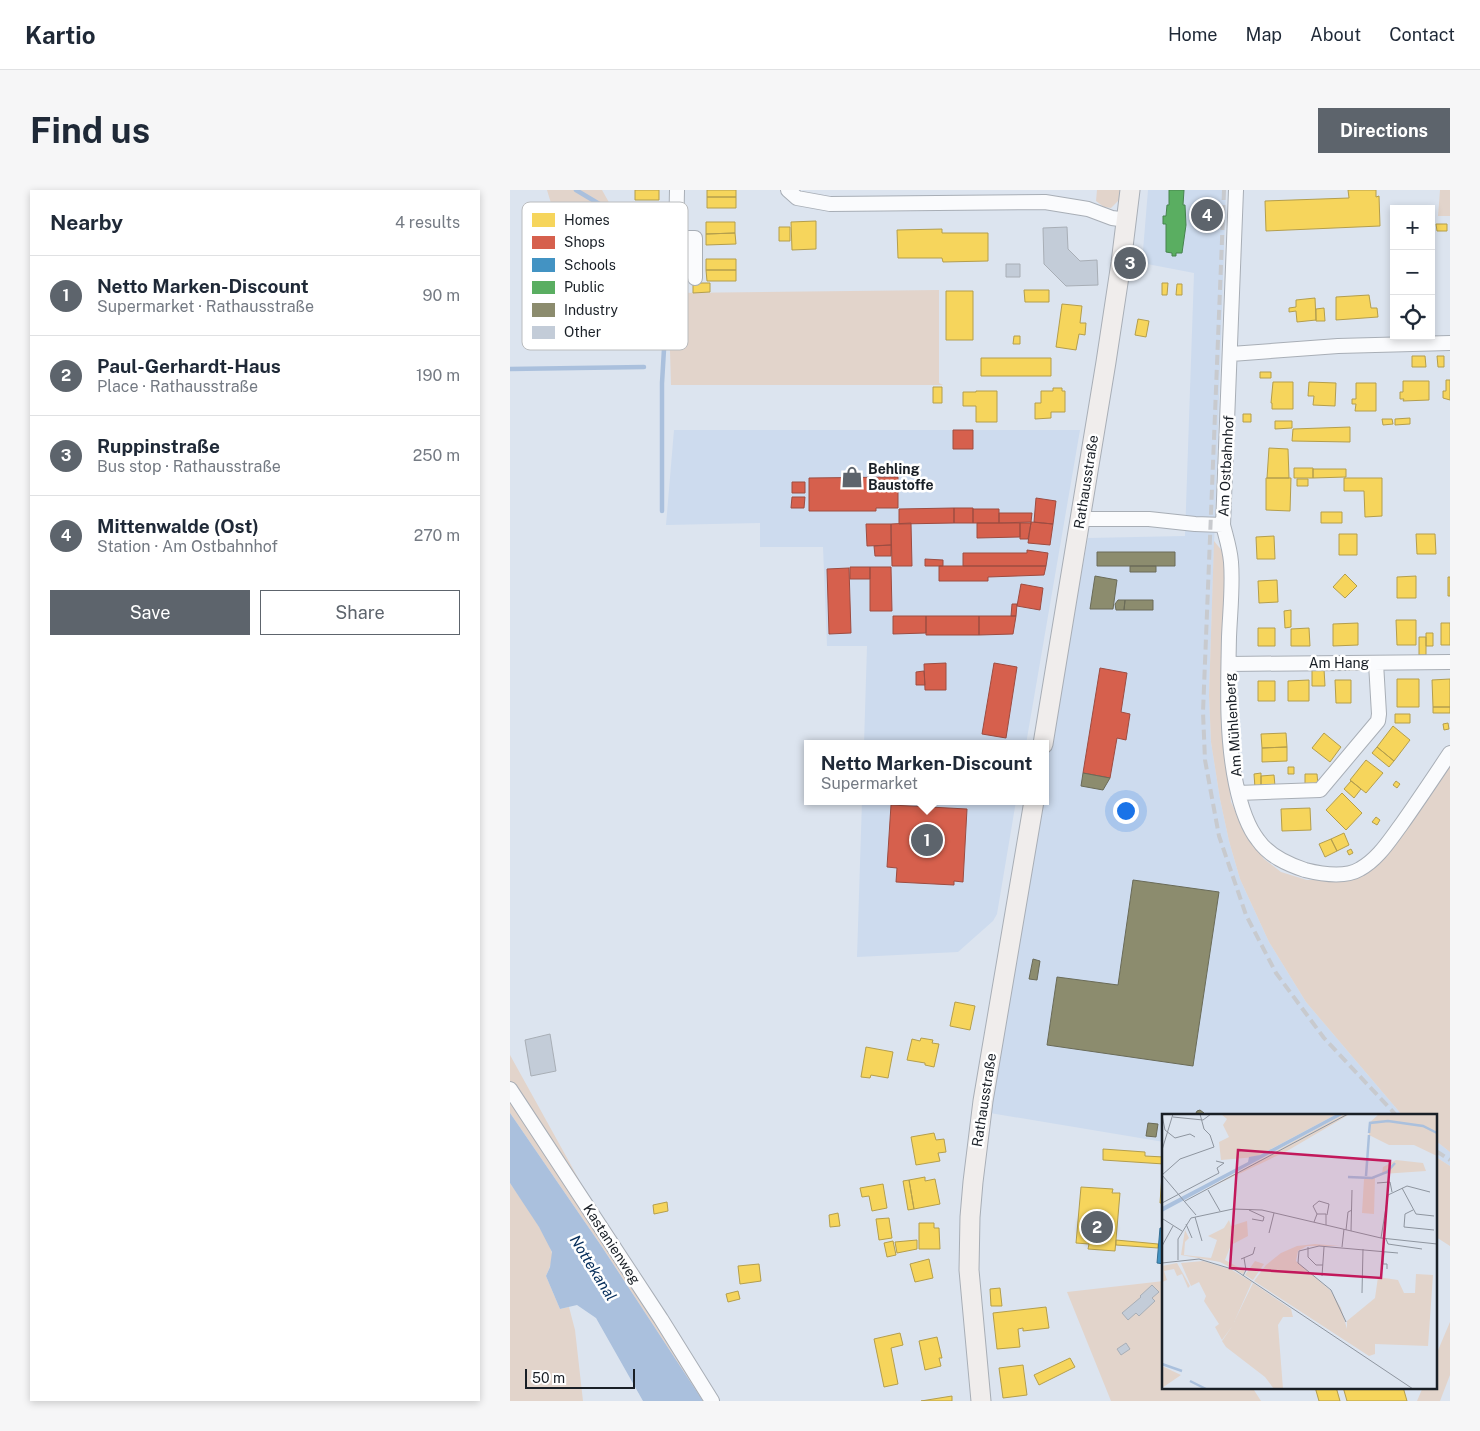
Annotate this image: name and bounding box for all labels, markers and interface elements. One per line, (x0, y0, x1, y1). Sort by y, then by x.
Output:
text: Kartio (25, 21, 96, 49)
text: Home (1168, 24, 1218, 45)
text: Map (1246, 24, 1282, 45)
text: About (1310, 24, 1361, 45)
text: Contact (1389, 24, 1455, 45)
button: Directions (1318, 108, 1450, 153)
text: Find us (30, 110, 150, 151)
pin: 4 (1191, 196, 1223, 234)
legend (522, 202, 688, 350)
map controls (1390, 205, 1435, 340)
button: + (1390, 205, 1435, 250)
text: Nearby (50, 210, 123, 235)
text: Homes (564, 212, 610, 228)
text: 4 results (395, 213, 460, 232)
text: Shops (564, 234, 605, 250)
pin: 3 (1114, 244, 1146, 282)
button: − (1390, 250, 1435, 295)
text: Schools (564, 257, 616, 273)
text: Netto Marken-Discount (97, 275, 309, 297)
text: Public (564, 279, 605, 295)
text: 1 (63, 286, 69, 305)
text: 90 m (423, 286, 460, 305)
button: locate (1390, 295, 1435, 340)
text: Supermarket · Rathausstraße (97, 297, 314, 316)
text: Industry (564, 302, 619, 318)
text: Other (564, 324, 601, 340)
text: Paul-Gerhardt-Haus (97, 355, 281, 377)
text: 2 (61, 366, 71, 385)
text: 190 m (416, 366, 460, 385)
text: Place · Rathausstraße (97, 377, 258, 396)
street label: Am Ostbahnhof (1215, 414, 1237, 517)
street label: Rathausstraße (1071, 434, 1101, 530)
text: Ruppinstraße (97, 435, 220, 457)
text: 3 (61, 446, 71, 465)
text: 250 m (413, 446, 460, 465)
text: Bus stop · Rathausstraße (97, 457, 281, 476)
place label: Behling Baustoffe (868, 461, 934, 493)
shop icon: Behling Baustoffe (839, 464, 865, 490)
text: Mittenwalde (Ost) (97, 515, 259, 537)
text: 4 (61, 526, 71, 545)
text: 270 m (414, 526, 460, 545)
text: Station · Am Ostbahnhof (97, 537, 278, 556)
button: Save (50, 590, 250, 635)
button: Share (260, 590, 460, 635)
street label: Am Hang (1309, 655, 1370, 671)
street label: Am Mühlenberg (1221, 672, 1245, 778)
popup (804, 740, 1049, 805)
text: Netto Marken-Discount (821, 752, 1032, 774)
text: Supermarket (821, 774, 918, 793)
your location (1113, 798, 1139, 824)
pin: 1 (911, 821, 943, 859)
street label: Rathausstraße (969, 1052, 999, 1148)
inset map (1162, 1114, 1438, 1388)
street label: Kastanienweg (580, 1201, 644, 1287)
pin: 2 (1081, 1208, 1113, 1246)
water label: Nottekanal (567, 1232, 620, 1304)
scale bar (525, 1366, 635, 1389)
text: 50 m (532, 1370, 565, 1386)

